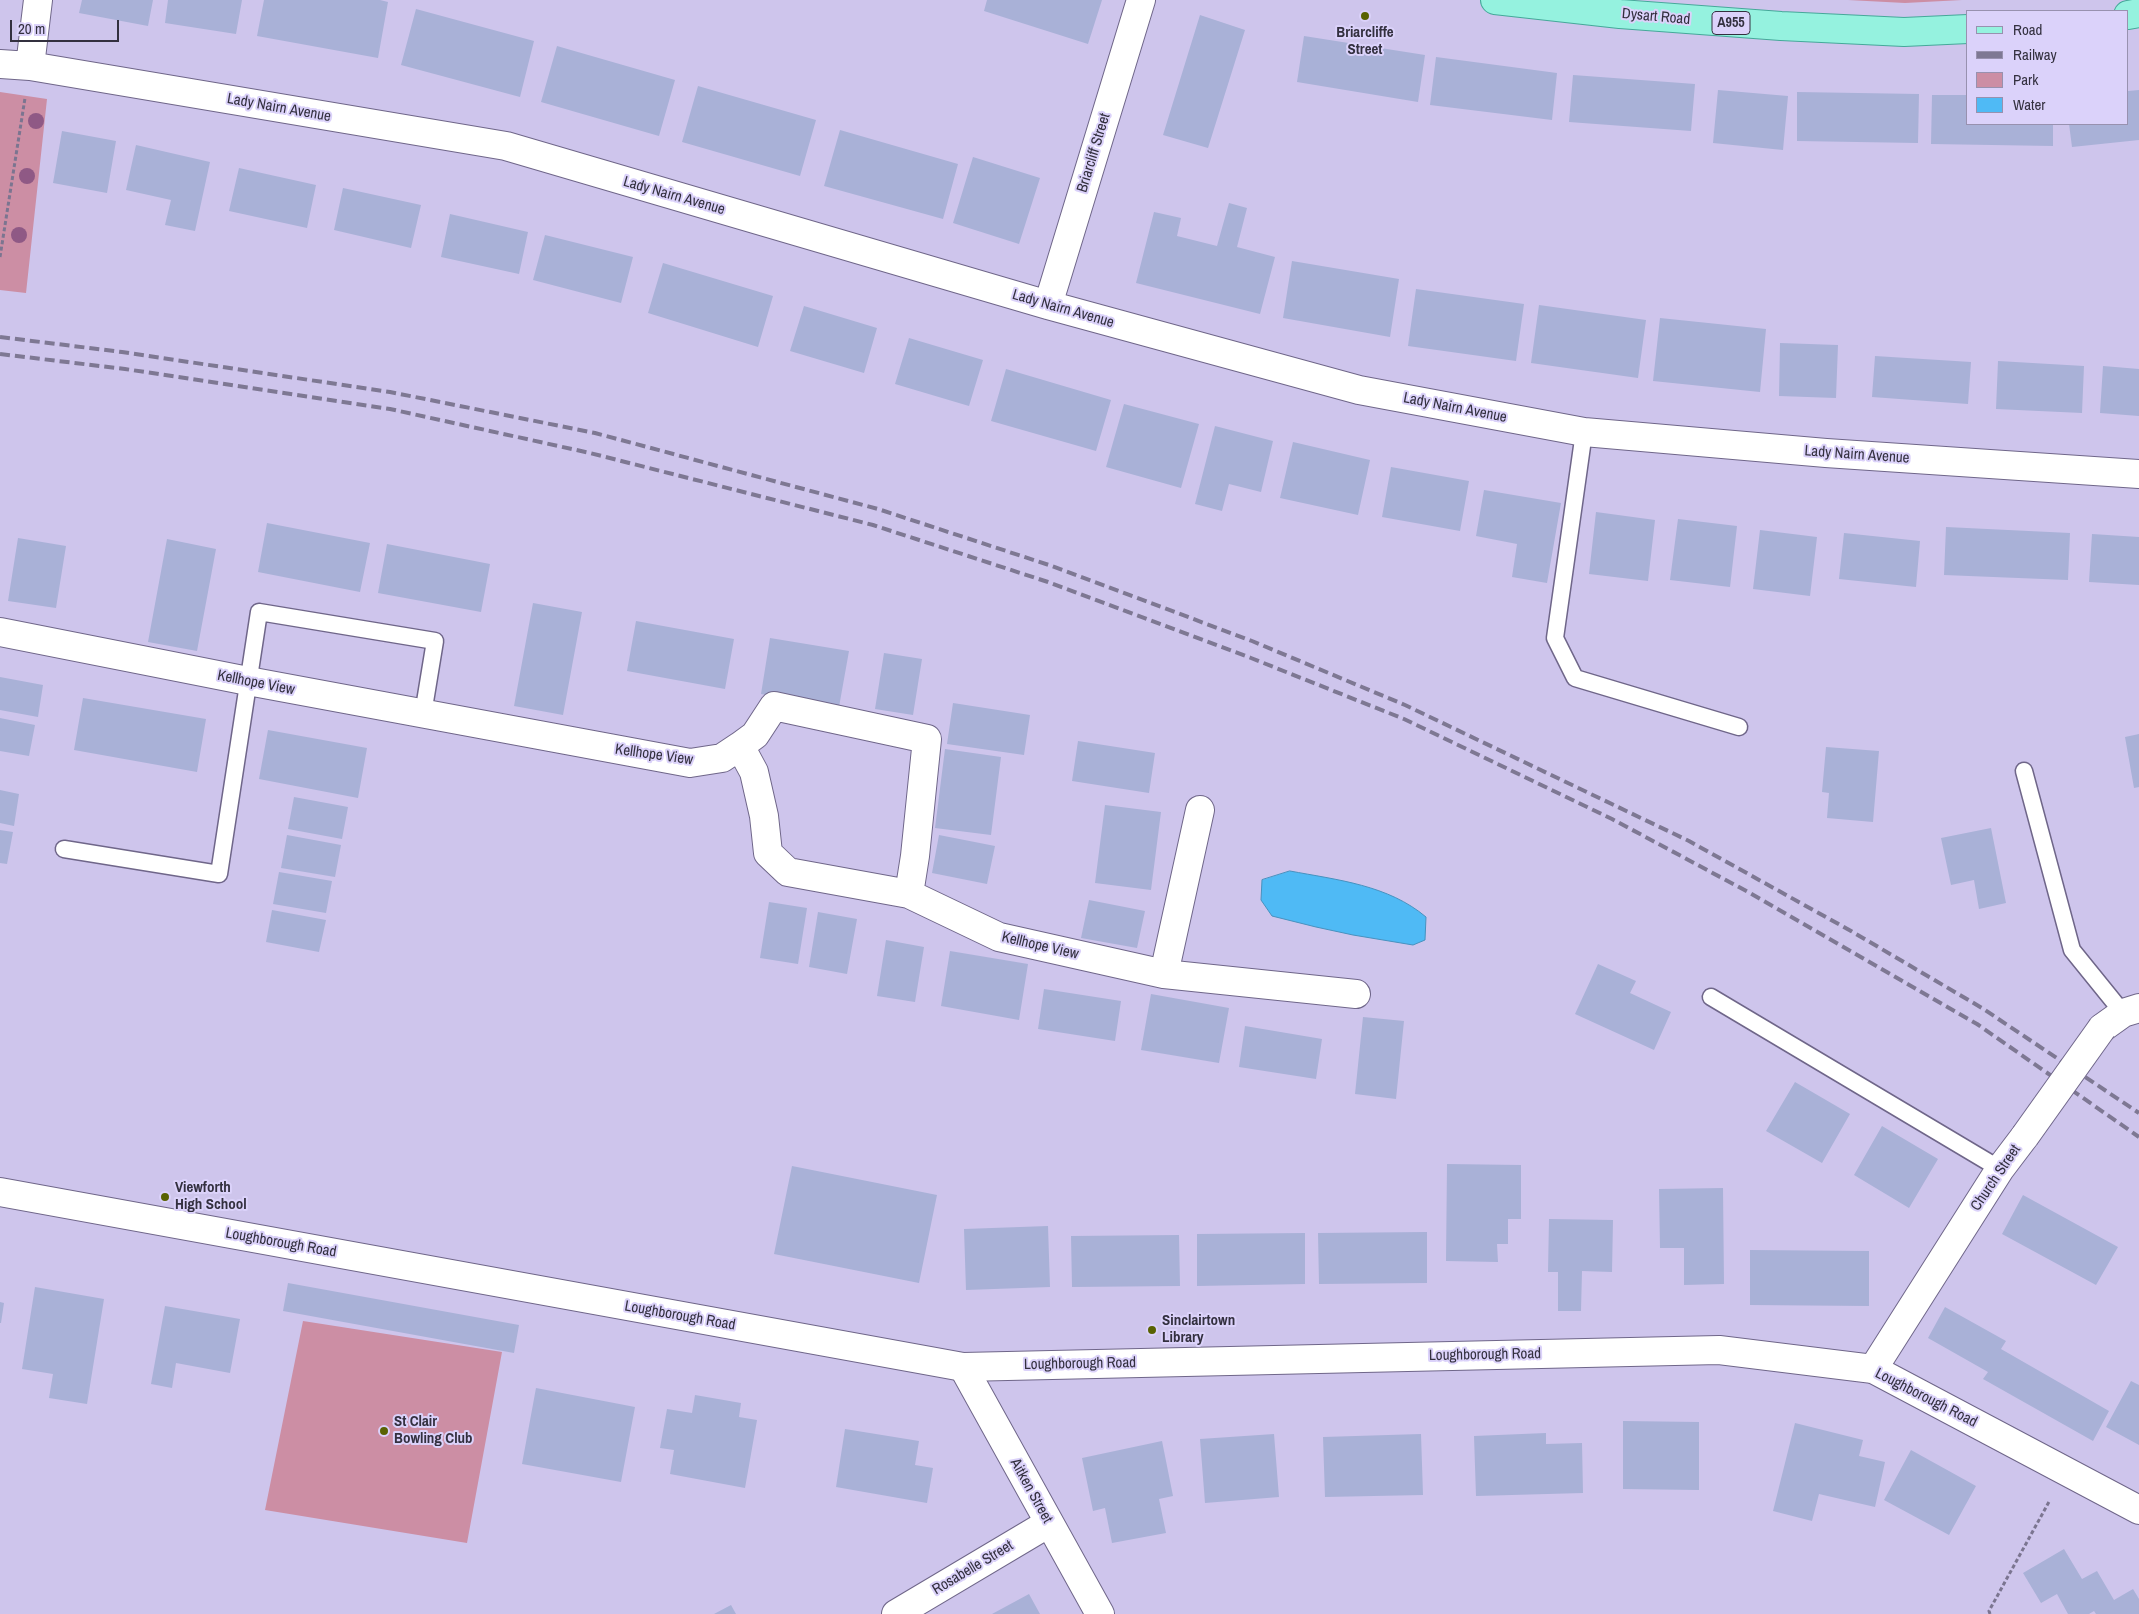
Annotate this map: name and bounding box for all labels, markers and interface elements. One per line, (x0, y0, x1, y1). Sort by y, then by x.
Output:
street label: Dysart Road (1621, 5, 1691, 29)
scale bar (12, 10, 121, 42)
marker: Briarcliffe Street (1359, 10, 1371, 22)
legend (1966, 10, 2129, 125)
road number: A955 (1712, 12, 1750, 34)
text: 20 m (18, 18, 45, 39)
text: Road (2013, 19, 2042, 40)
place label: Briarcliffe Street (1336, 24, 1394, 59)
text: Railway (2013, 44, 2057, 65)
text: Park (2013, 69, 2038, 90)
street label: Lady Nairn Avenue (226, 90, 332, 126)
text: Water (2013, 94, 2045, 115)
street label: Briarcliff Street (1073, 111, 1115, 195)
street label: Lady Nairn Avenue (621, 173, 727, 219)
street label: Lady Nairn Avenue (1010, 286, 1116, 332)
street label: Lady Nairn Avenue (1402, 389, 1508, 427)
street label: Lady Nairn Avenue (1804, 442, 1910, 468)
street label: Kellhope View (216, 667, 296, 699)
street label: Kellhope View (614, 741, 694, 769)
street label: Kellhope View (1000, 928, 1080, 964)
street label: Church Street (1967, 1142, 2025, 1214)
place label: Viewforth High School (175, 1179, 247, 1214)
marker: Viewforth High School (159, 1191, 171, 1203)
street label: Loughborough Road (224, 1224, 338, 1262)
street label: Loughborough Road (623, 1297, 737, 1335)
place label: Sinclairtown Library (1162, 1312, 1235, 1347)
marker: Sinclairtown Library (1146, 1324, 1158, 1336)
street label: Loughborough Road (1429, 1345, 1541, 1365)
street label: Loughborough Road (1024, 1354, 1136, 1374)
street label: Loughborough Road (1872, 1365, 1980, 1431)
place label: St Clair Bowling Club (394, 1413, 473, 1448)
marker: St Clair Bowling Club (378, 1425, 390, 1437)
street label: Aitken Street (1006, 1456, 1056, 1526)
street label: Rosabelle Street (929, 1537, 1017, 1599)

